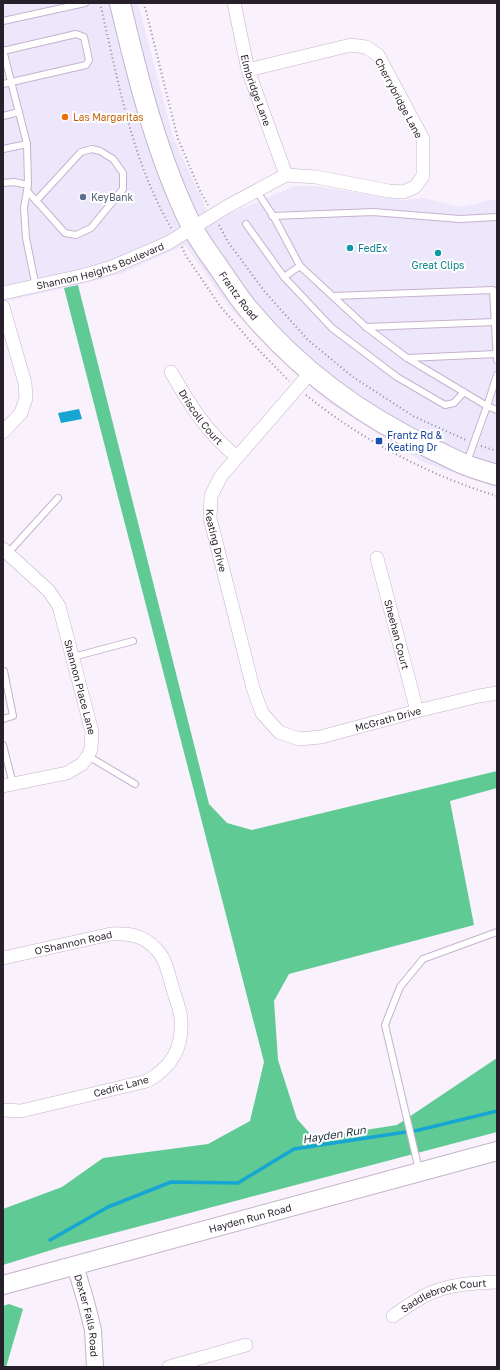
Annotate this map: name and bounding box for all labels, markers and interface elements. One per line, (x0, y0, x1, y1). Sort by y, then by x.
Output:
street label: Elmbridge Lane (239, 53, 274, 128)
street label: Cherrybridge Lane (373, 56, 425, 140)
place label: Las Margaritas (73, 111, 144, 123)
marker: Las Margaritas (60, 112, 70, 122)
place label: KeyBank (91, 191, 133, 203)
marker: KeyBank (78, 192, 88, 202)
street label: Shannon Heights Boulevard (35, 240, 166, 292)
place label: FedEx (358, 242, 388, 254)
marker: FedEx (345, 243, 355, 253)
marker: Great Clips (433, 248, 443, 258)
place label: Great Clips (412, 259, 464, 271)
street label: Frantz Road (217, 269, 261, 323)
street label: Driscoll Court (176, 387, 225, 447)
place label: Frantz Rd & Keating Dr (387, 429, 443, 453)
marker: Frantz Rd & Keating Dr (374, 436, 384, 446)
street label: Keating Drive (204, 509, 229, 573)
street label: Sheehan Court (382, 598, 412, 671)
street label: Shannon Place Lane (62, 638, 98, 736)
street label: McGrath Drive (354, 704, 422, 734)
street label: O'Shannon Road (33, 928, 113, 957)
street label: Cedric Lane (92, 1073, 150, 1099)
water label: Hayden Run (302, 1122, 368, 1146)
street label: Hayden Run Road (208, 1201, 293, 1235)
street label: Dexter Falls Road (72, 1273, 100, 1357)
street label: Saddlebrook Court (398, 1276, 487, 1315)

